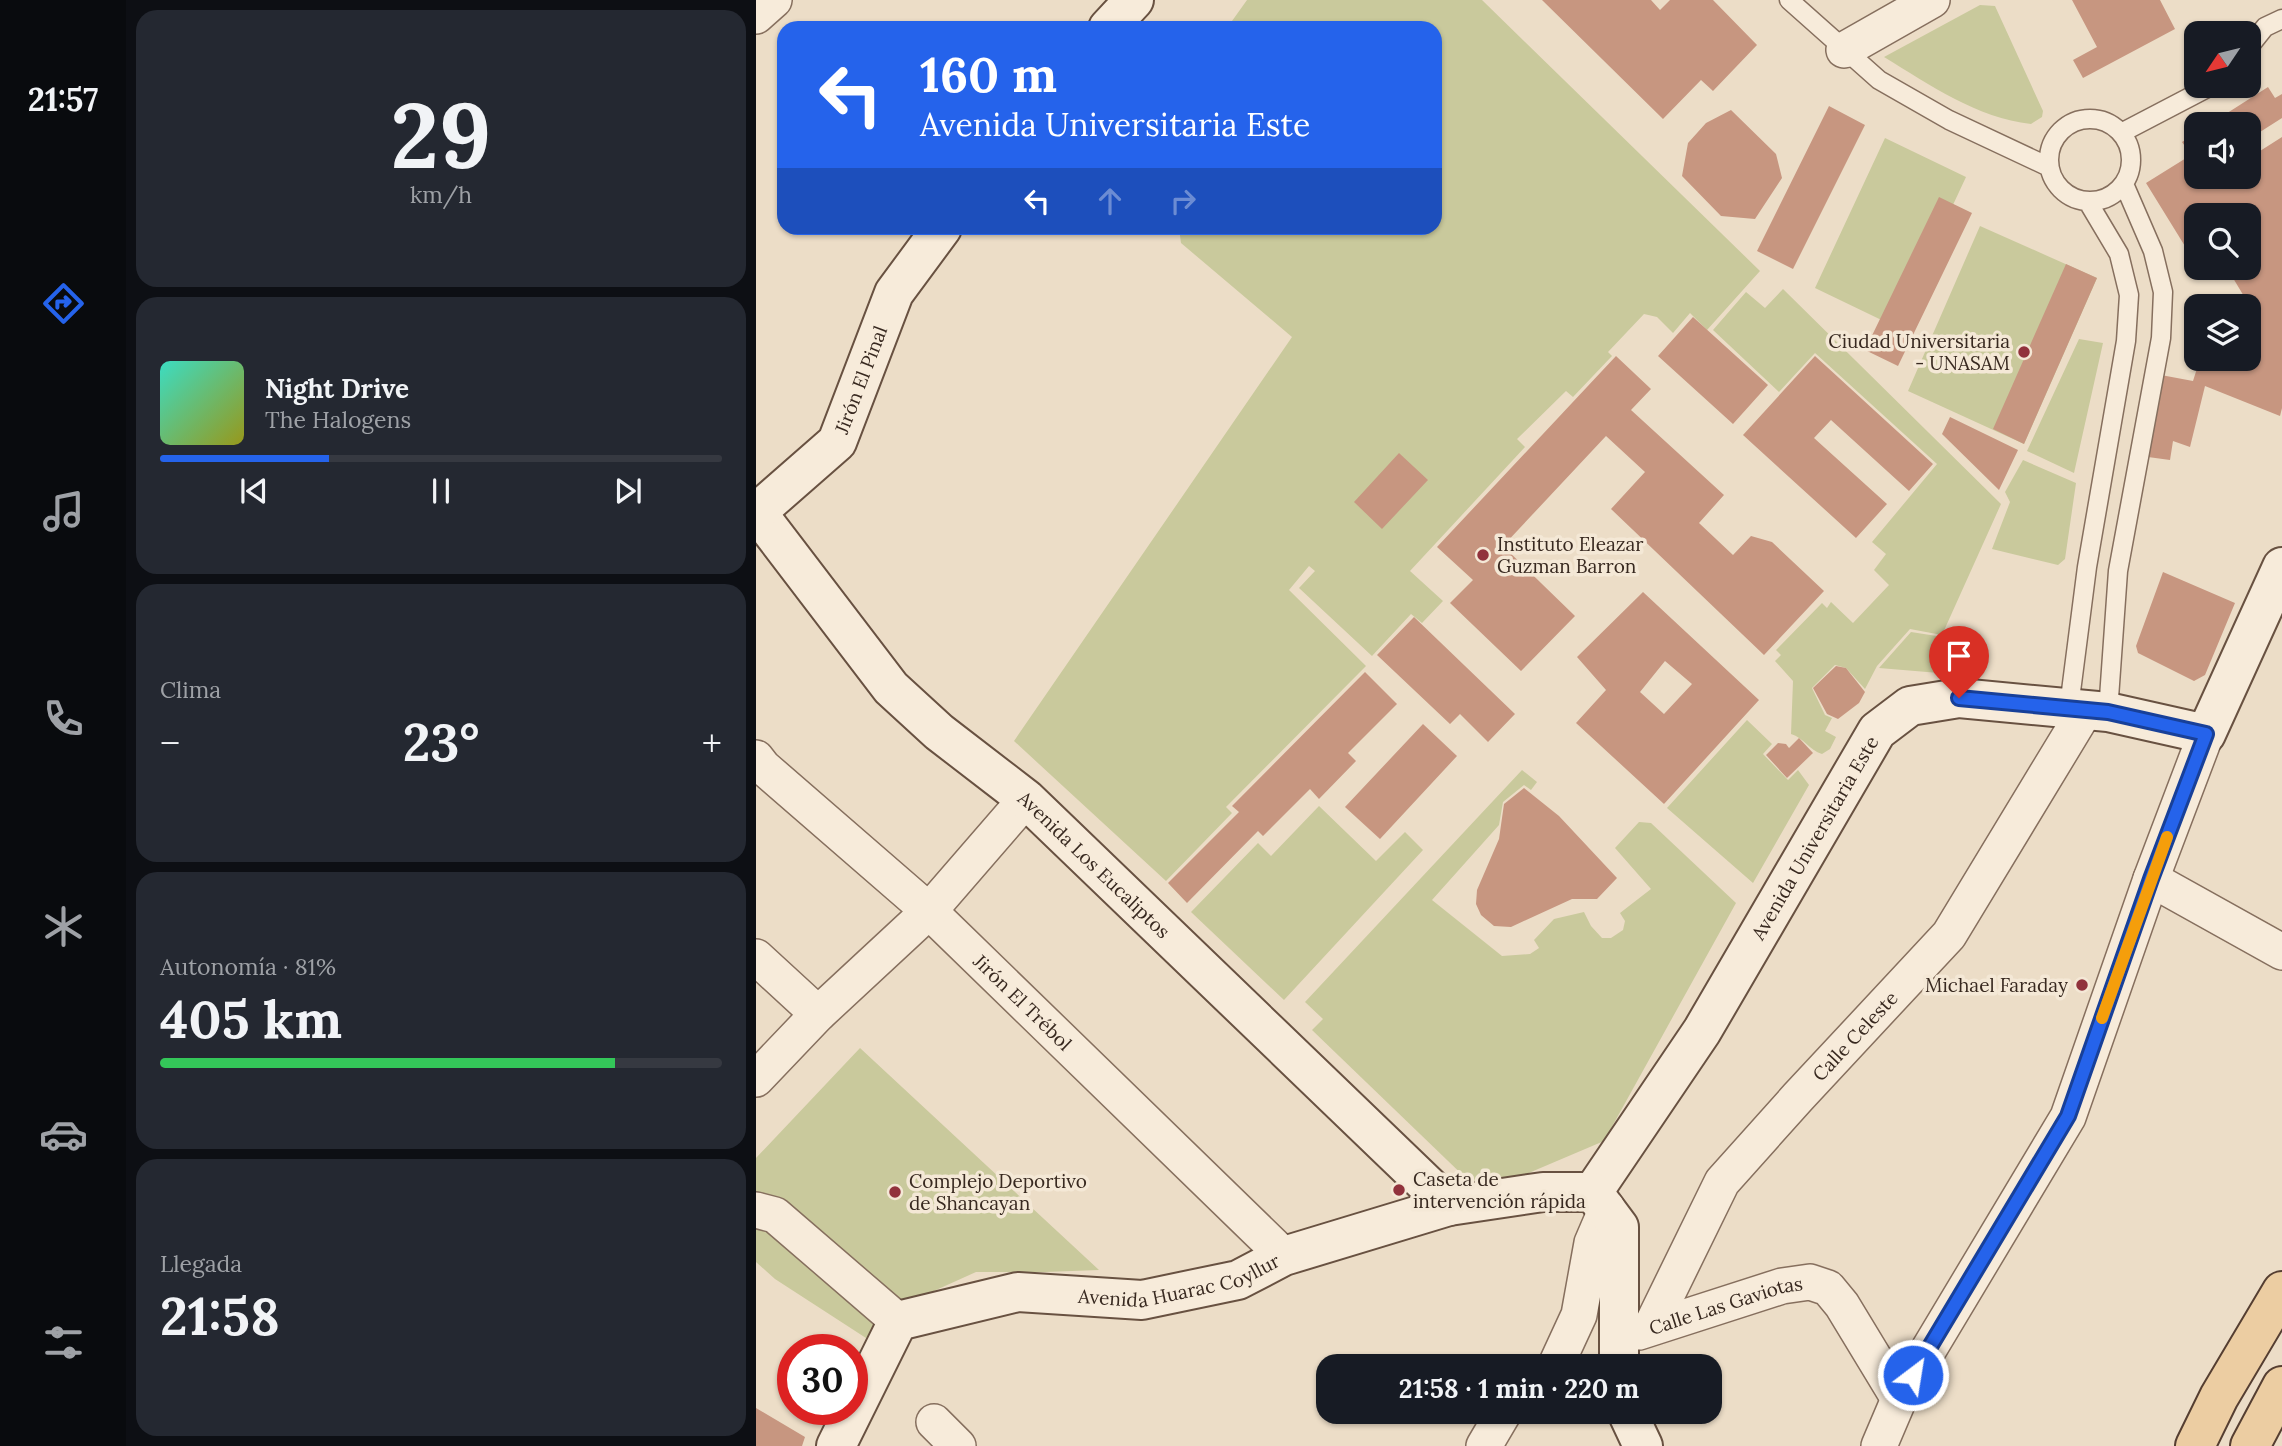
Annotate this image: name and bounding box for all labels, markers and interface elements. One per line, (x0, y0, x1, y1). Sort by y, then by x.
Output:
north arrow (2184, 21, 2261, 98)
map controls (2184, 21, 2261, 371)
text: 160 m (920, 43, 1057, 105)
icon: left (805, 49, 896, 140)
text: 29 (391, 76, 491, 193)
text: 21:57 (28, 79, 98, 120)
text: Avenida Universitaria Este (920, 104, 1310, 145)
button: sound (2184, 112, 2261, 189)
text: km/h (410, 180, 472, 209)
icon: left (1018, 182, 1056, 220)
icon: ahead (1091, 182, 1129, 220)
icon: right (1164, 182, 1202, 220)
button: search (2184, 203, 2261, 280)
icon: directions (39, 279, 88, 328)
button: layers (2184, 294, 2261, 371)
street label: Jirón El Pinal (829, 322, 892, 438)
place label: Ciudad Universitaria - UNASAM (1828, 329, 2010, 375)
marker: Ciudad Universitaria - UNASAM (2016, 344, 2032, 360)
text: Night Drive (265, 372, 409, 405)
text: The Halogens (265, 405, 411, 434)
icon: previous (235, 472, 273, 510)
icon: pause (422, 472, 460, 510)
icon: next (609, 472, 647, 510)
icon: music (39, 487, 88, 536)
place label: Instituto Eleazar Guzman Barron (1497, 532, 1644, 578)
marker: Instituto Eleazar Guzman Barron (1475, 547, 1491, 563)
pin (1929, 626, 1989, 698)
icon: arrive (1940, 637, 1978, 675)
text: Clima (160, 675, 221, 704)
icon: phone (39, 694, 88, 743)
text: 23° (403, 709, 479, 775)
text: − (160, 719, 180, 767)
text: + (702, 719, 722, 767)
street label: Avenida Universitaria Este (1745, 732, 1883, 945)
street label: Avenida Los Eucaliptos (1013, 785, 1175, 943)
icon: climate (39, 902, 88, 951)
street label: Jirón El Trébol (968, 948, 1077, 1055)
text: Autonomía · 81% (160, 952, 336, 981)
place label: Michael Faraday (1925, 973, 2068, 997)
marker: Michael Faraday (2074, 977, 2090, 993)
text: 405 km (160, 986, 342, 1052)
street label: Calle Celeste (1807, 986, 1903, 1086)
icon: car (39, 1110, 88, 1159)
place label: Caseta de intervención rápida (1413, 1167, 1586, 1213)
place label: Complejo Deportivo de Shancayan (909, 1169, 1087, 1215)
marker: Caseta de intervención rápida (1391, 1182, 1407, 1198)
marker: Complejo Deportivo de Shancayan (887, 1184, 903, 1200)
street label: Avenida Huarac Coyllur (1077, 1248, 1284, 1313)
text: Llegada (160, 1249, 242, 1278)
street label: Calle Las Gaviotas (1646, 1271, 1804, 1340)
text: 21:58 (160, 1283, 280, 1349)
icon: filters (39, 1318, 88, 1367)
speed limit sign: 30 (777, 1334, 868, 1425)
position arrow (1876, 1338, 1950, 1412)
text: 21:58 · 1 min · 220 m (1399, 1372, 1639, 1405)

